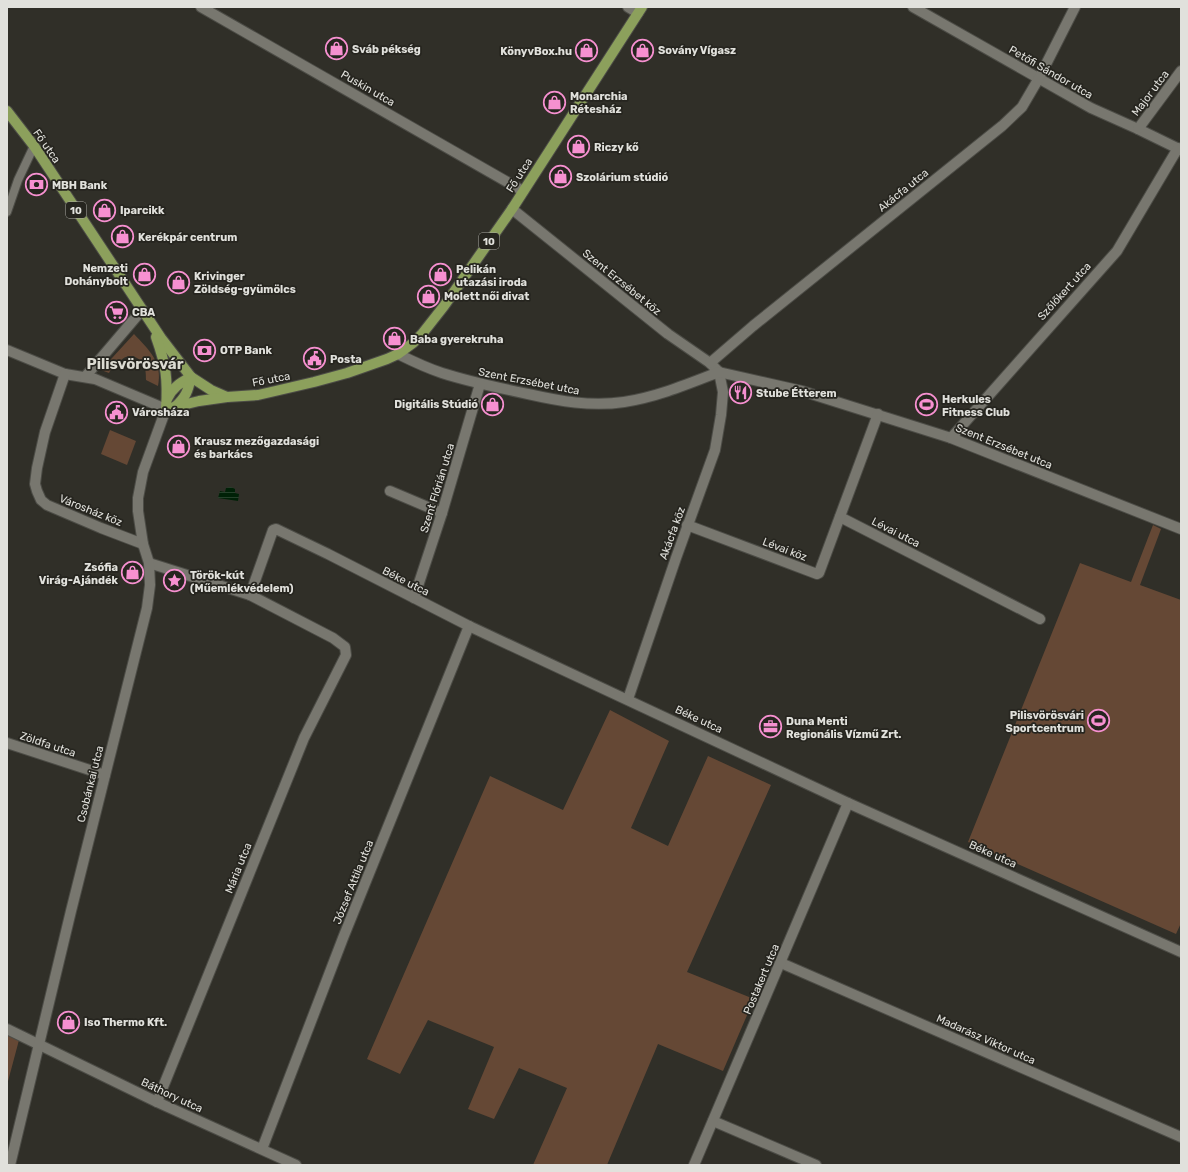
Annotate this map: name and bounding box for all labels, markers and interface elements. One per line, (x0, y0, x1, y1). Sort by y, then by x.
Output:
shop icon: Sváb pékség (323, 36, 349, 62)
shop icon: Sovány Vígasz (629, 37, 655, 63)
shop icon: KönyvBox.hu (574, 38, 600, 64)
place label: Sváb pékség (352, 43, 421, 56)
street label: Petőfi Sándor utca (1007, 43, 1095, 102)
place label: Sovány Vígasz (658, 44, 736, 57)
place label: KönyvBox.hu (500, 45, 572, 58)
street label: Puskin utca (338, 68, 397, 109)
street label: Major utca (1129, 68, 1172, 119)
shop icon: Monarchia Rétesház (542, 89, 568, 115)
place label: Monarchia Rétesház (570, 90, 628, 116)
street label: Fő utca (30, 127, 63, 166)
shop icon: Riczy kő (566, 134, 592, 160)
place label: Riczy kő (594, 141, 639, 154)
street label: Fő utca (504, 156, 535, 195)
shop icon: Szolárium stúdió (548, 164, 574, 190)
street label: Akácfa utca (875, 166, 931, 215)
place label: Szolárium stúdió (576, 171, 669, 184)
bank icon: MBH Bank (23, 172, 49, 198)
place label: MBH Bank (52, 179, 108, 192)
shop icon: Iparcikk (92, 197, 118, 223)
road number: 10 (66, 202, 86, 218)
place label: Iparcikk (120, 204, 165, 217)
shop icon: Kerékpár centrum (110, 224, 136, 250)
place label: Kerékpár centrum (138, 231, 237, 244)
road number: 10 (479, 233, 499, 249)
street label: Szent Erzsébet köz (580, 247, 664, 318)
street label: Szőlőkert utca (1035, 260, 1094, 323)
shop icon: Nemzeti Dohánybolt (131, 261, 157, 287)
place label: Nemzeti Dohánybolt (64, 262, 128, 288)
shop icon: Pelikán utazási iroda (428, 262, 454, 288)
place label: Pelikán utazási iroda (456, 263, 527, 289)
shop icon: Krivinger Zöldség-gyümölcs (166, 269, 192, 295)
place label: Krivinger Zöldség-gyümölcs (194, 270, 296, 296)
shop icon: Molett női divat (416, 283, 442, 309)
place label: Molett női divat (444, 290, 529, 303)
supermarket icon: CBA (104, 299, 130, 325)
place label: CBA (132, 306, 155, 319)
shop icon: Baba gyerekruha (381, 326, 407, 352)
place label: Baba gyerekruha (410, 333, 503, 346)
bank icon: OTP Bank (192, 337, 218, 363)
place label: OTP Bank (220, 344, 272, 357)
public building icon: Posta (302, 346, 328, 372)
place label: Posta (330, 353, 362, 366)
district label: Pilisvörösvár (87, 355, 184, 373)
street label: Szent Erzsébet utca (477, 365, 581, 398)
street label: Fő utca (251, 369, 291, 390)
restaurant icon: Stube Étterem (728, 380, 754, 406)
place label: Stube Étterem (756, 387, 837, 400)
shop icon: Digitális Stúdió (480, 391, 506, 417)
sports icon: Herkules Fitness Club (913, 392, 939, 418)
place label: Herkules Fitness Club (942, 393, 1010, 419)
place label: Digitális Stúdió (394, 398, 478, 411)
public building icon: Városháza (103, 399, 129, 425)
place label: Városháza (132, 406, 189, 419)
street label: Szent Erzsébet utca (954, 421, 1054, 472)
shop icon: Krausz mezőgazdasági és barkács (165, 434, 191, 460)
place label: Krausz mezőgazdasági és barkács (194, 435, 319, 461)
street label: Szent Flórián utca (418, 442, 457, 534)
street label: Városház köz (57, 492, 125, 529)
street label: Akácfa köz (657, 505, 688, 561)
street label: Lévai utca (869, 515, 922, 550)
street label: Lévai köz (761, 535, 809, 564)
shop icon: Zsófia Virág-Ajándék (120, 560, 146, 586)
place label: Zsófia Virág-Ajándék (39, 561, 119, 587)
street label: Béke utca (380, 564, 431, 599)
place icon: Török-kút (Műemlékvédelem) (161, 568, 187, 594)
place label: Török-kút (Műemlékvédelem) (190, 569, 293, 595)
street label: Béke utca (673, 703, 725, 736)
sports icon: Pilisvörösvári Sportcentrum (1086, 708, 1112, 734)
place label: Pilisvörösvári Sportcentrum (1006, 709, 1084, 735)
office icon: Duna Menti Regionális Vízmű Zrt. (757, 714, 783, 740)
place label: Duna Menti Regionális Vízmű Zrt. (786, 715, 902, 741)
street label: Zöldfa utca (18, 729, 77, 760)
street label: Csobánkai utca (75, 744, 106, 824)
street label: József Attila utca (331, 838, 376, 926)
street label: Béke utca (967, 838, 1019, 871)
street label: Mária utca (222, 841, 255, 895)
street label: Postakert utca (741, 942, 782, 1016)
shop icon: Iso Thermo Kft. (55, 1009, 81, 1035)
street label: Madarász Viktor utca (934, 1012, 1037, 1067)
place label: Iso Thermo Kft. (84, 1016, 167, 1029)
street label: Báthory utca (139, 1076, 205, 1115)

